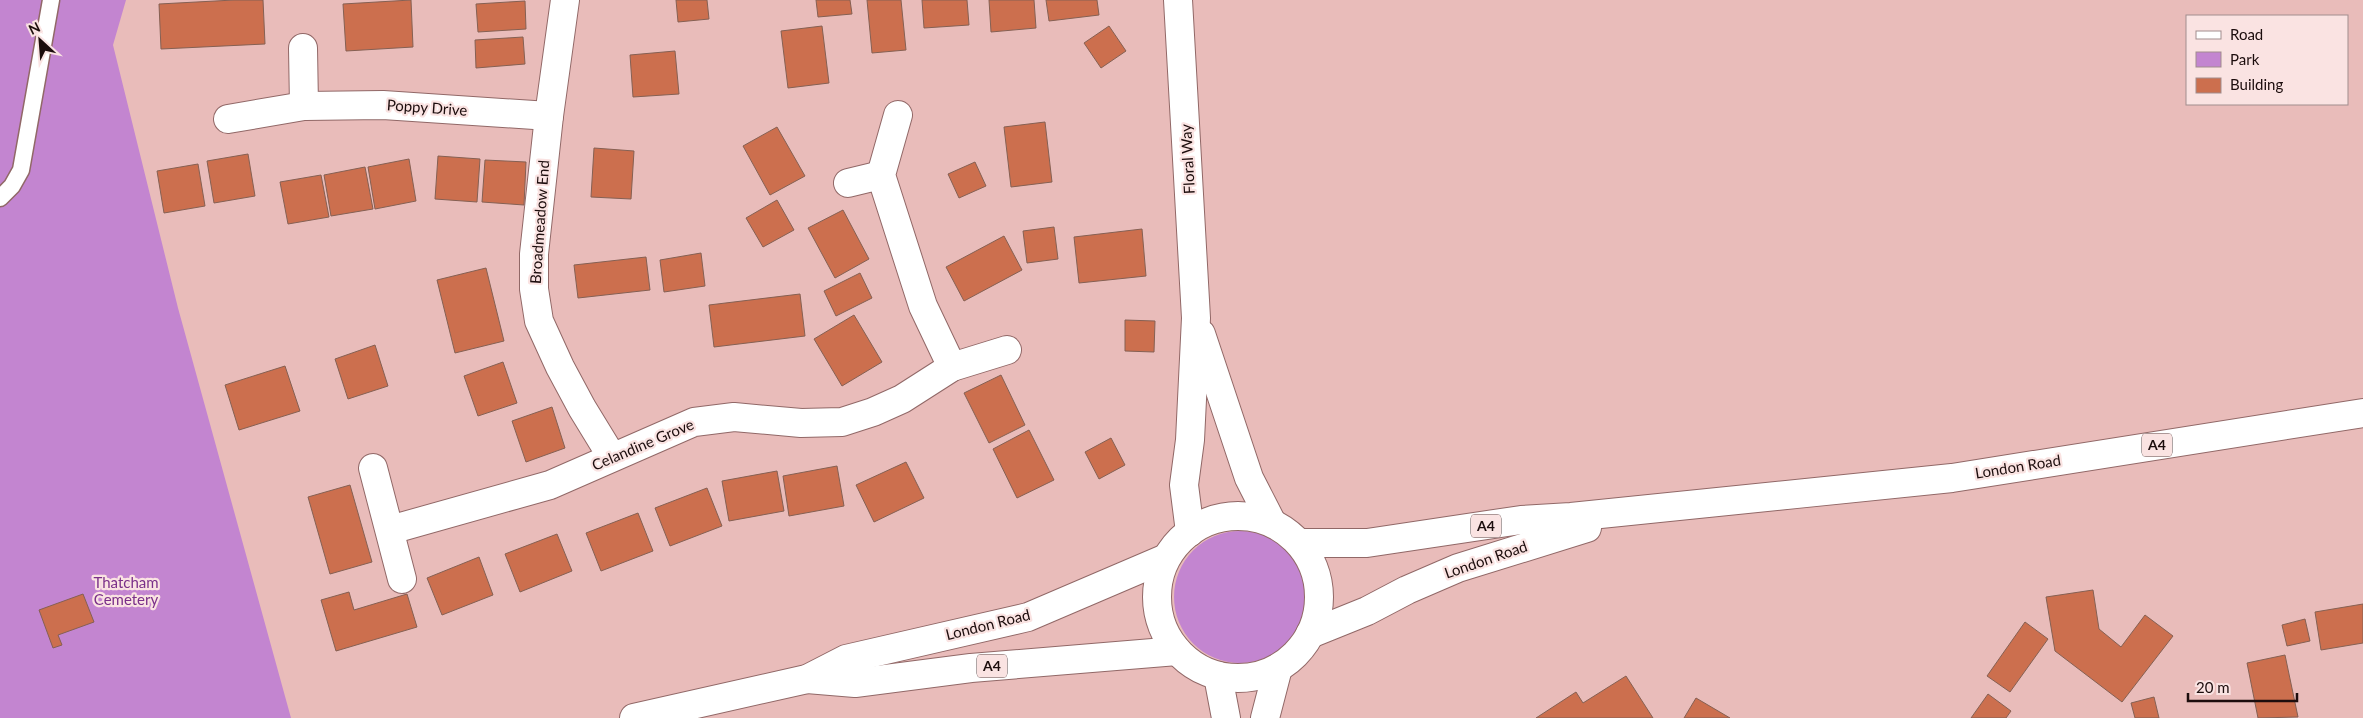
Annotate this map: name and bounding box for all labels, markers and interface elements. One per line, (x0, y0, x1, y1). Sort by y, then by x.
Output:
north arrow (15, 15, 65, 65)
legend (2186, 15, 2348, 105)
text: N (26, 18, 43, 38)
text: Road (2230, 25, 2263, 43)
text: Park (2230, 50, 2260, 68)
text: Building (2230, 75, 2283, 93)
street label: Poppy Drive (386, 95, 468, 119)
street label: Floral Way (1176, 123, 1198, 195)
street label: Broadmeadow End (526, 159, 552, 284)
street label: Celandine Grove (589, 414, 696, 474)
road number: A4 (2142, 434, 2172, 456)
street label: London Road (1974, 450, 2062, 482)
road number: A4 (1471, 514, 1501, 538)
street label: London Road (1442, 536, 1529, 582)
park label: Thatcham Cemetery (93, 573, 159, 608)
street label: London Road (944, 605, 1032, 643)
road number: A4 (977, 654, 1007, 678)
scale bar (2188, 670, 2297, 702)
text: 20 m (2196, 678, 2230, 696)

